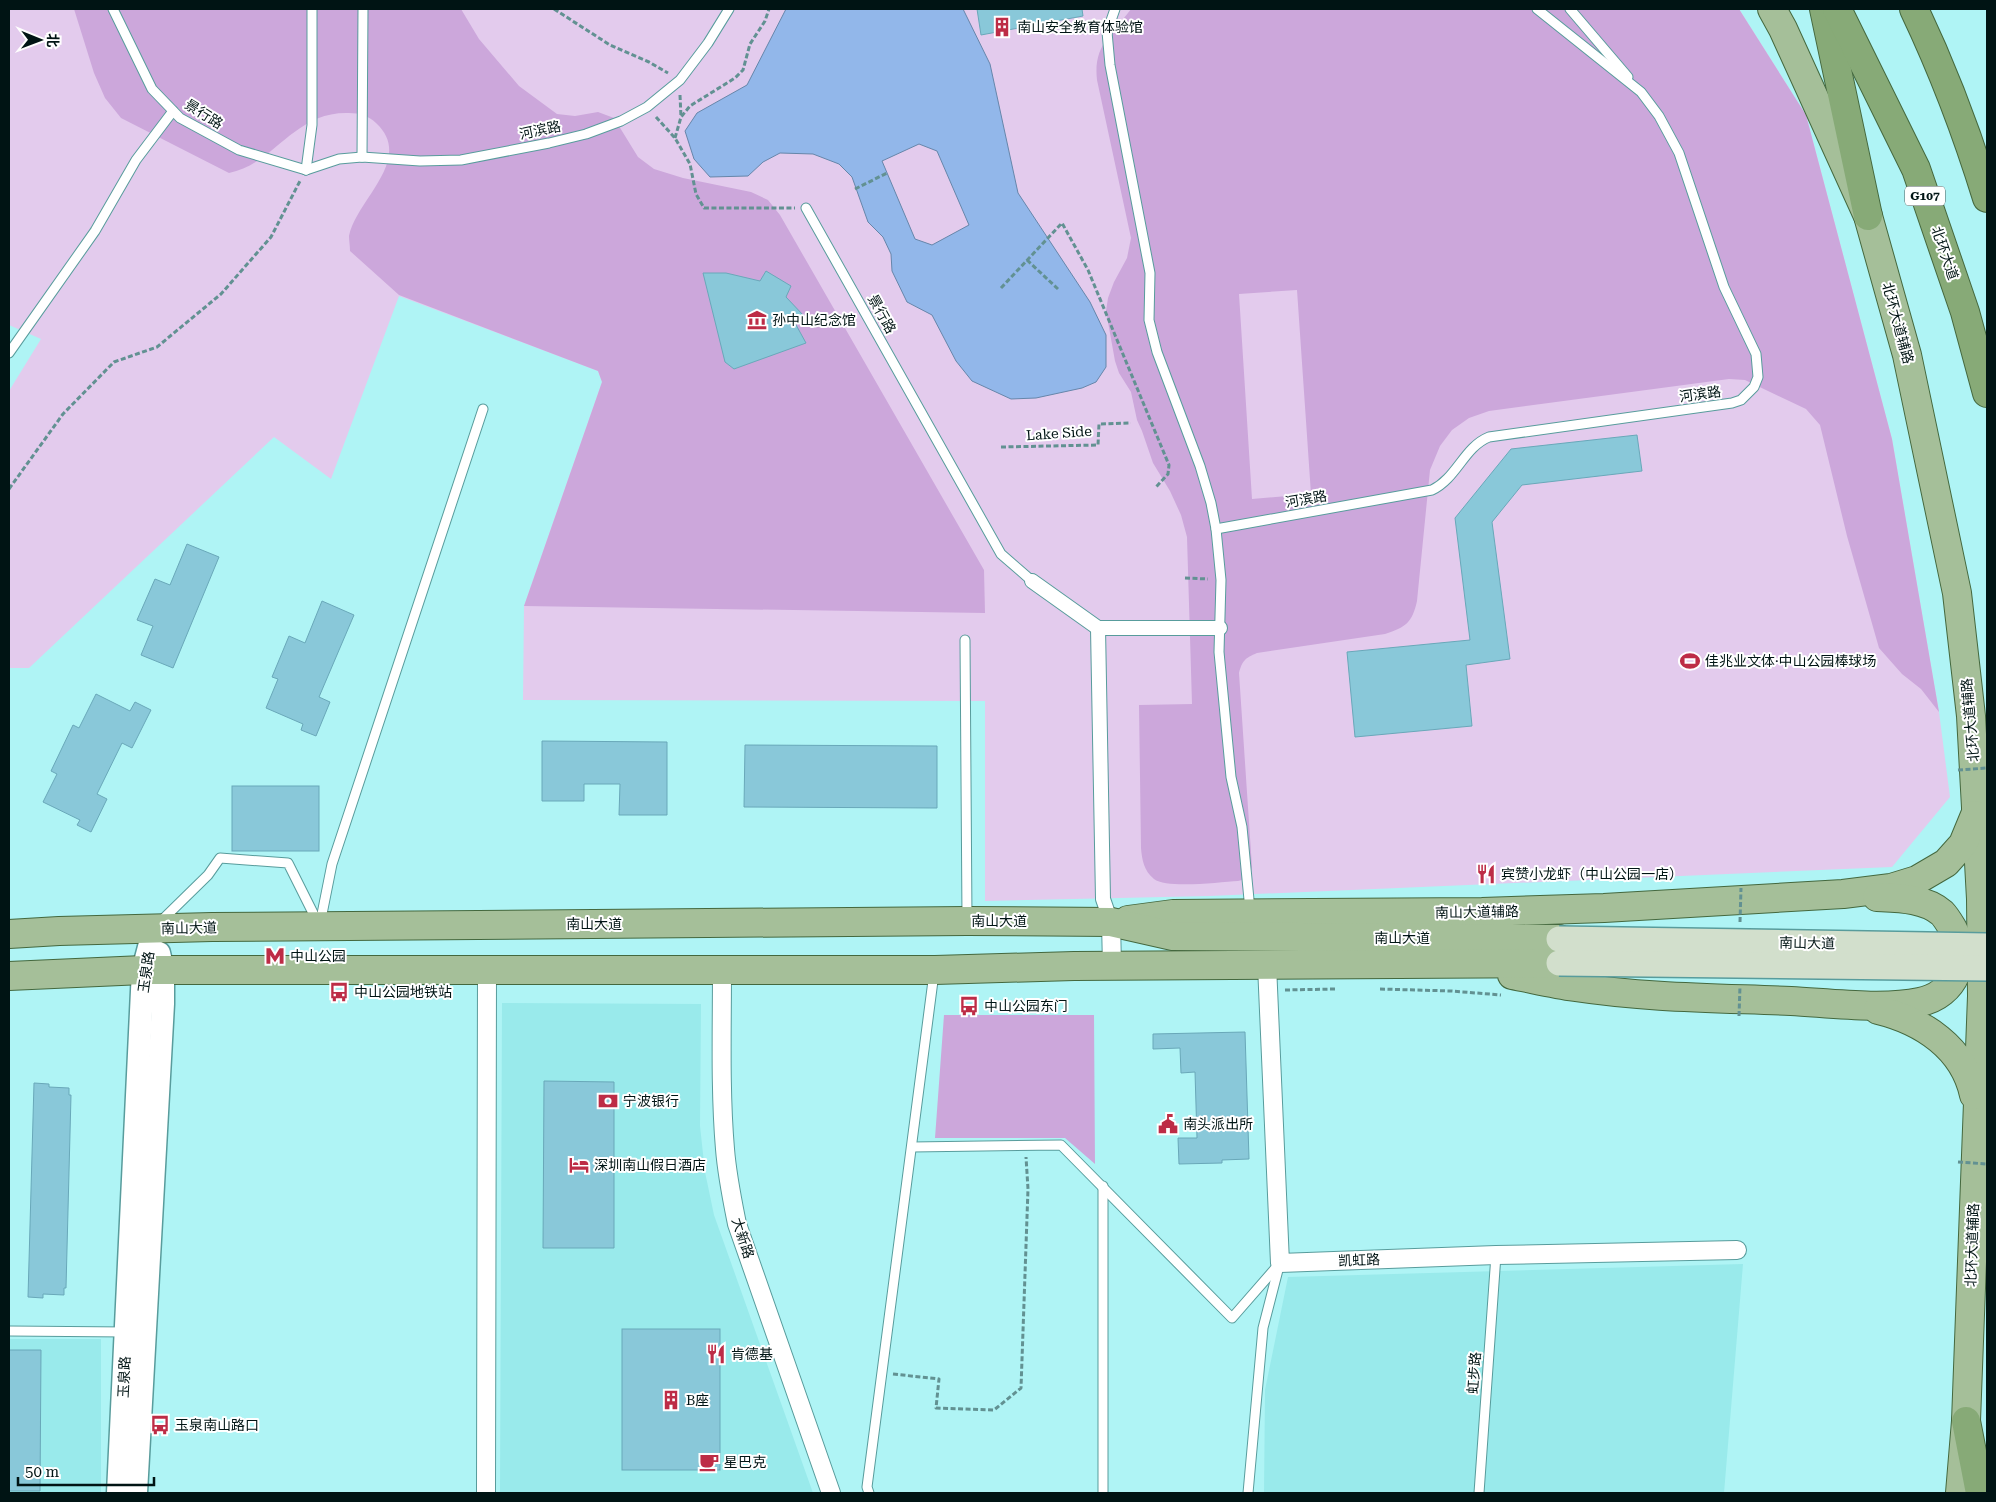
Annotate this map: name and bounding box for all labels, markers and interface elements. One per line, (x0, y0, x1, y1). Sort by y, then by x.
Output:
north arrow (15, 15, 65, 65)
building icon: 南山安全教育体验馆 (991, 16, 1013, 38)
place label: 南山安全教育体验馆 (1017, 19, 1143, 35)
text: 北 (45, 33, 61, 47)
street label: 景行路 (182, 96, 226, 132)
street label: 河滨路 (518, 118, 562, 142)
road number: G107 (1905, 187, 1945, 206)
street label: 北环大道 (1928, 224, 1962, 282)
street label: 北环大道辅路 (1879, 280, 1917, 366)
street label: 景行路 (865, 292, 899, 336)
museum icon: 孙中山纪念馆 (746, 309, 768, 331)
place label: 孙中山纪念馆 (772, 312, 856, 328)
street label: 河滨路 (1678, 383, 1722, 405)
street label: Lake Side (1026, 423, 1093, 443)
street label: 河滨路 (1284, 487, 1328, 511)
sports icon: 佳兆业文体·中山公园棒球场 (1679, 650, 1701, 672)
place label: 佳兆业文体·中山公园棒球场 (1705, 653, 1877, 669)
street label: 北环大道辅路 (1958, 677, 1982, 763)
restaurant icon: 宾赞小龙虾（中山公园一店） (1475, 863, 1497, 885)
place label: 宾赞小龙虾（中山公园一店） (1501, 866, 1683, 882)
street label: 南山大道辅路 (1435, 903, 1519, 921)
street label: 南山大道 (971, 913, 1027, 929)
street label: 南山大道 (566, 916, 622, 932)
street label: 南山大道 (161, 920, 217, 936)
street label: 南山大道 (1374, 930, 1430, 946)
street label: 南山大道 (1779, 935, 1835, 951)
metro station icon: 中山公园 (264, 945, 286, 967)
place label: 中山公园 (290, 948, 346, 964)
street label: 玉泉路 (135, 950, 157, 994)
bus stop icon: 中山公园地铁站 (328, 981, 350, 1003)
place label: 中山公园地铁站 (354, 984, 452, 1000)
bus stop icon: 中山公园东门 (958, 995, 980, 1017)
place label: 中山公园东门 (984, 998, 1068, 1014)
bank icon: 宁波银行 (597, 1090, 619, 1112)
place label: 宁波银行 (623, 1093, 679, 1109)
public building icon: 南头派出所 (1157, 1113, 1179, 1135)
place label: 南头派出所 (1183, 1116, 1253, 1132)
hotel icon: 深圳南山假日酒店 (568, 1154, 590, 1176)
place label: 深圳南山假日酒店 (594, 1157, 706, 1173)
street label: 北环大道辅路 (1963, 1203, 1981, 1287)
street label: 大新路 (729, 1216, 757, 1260)
street label: 凯虹路 (1338, 1251, 1380, 1269)
restaurant icon: 肯德基 (705, 1343, 727, 1365)
place label: 肯德基 (731, 1346, 773, 1362)
street label: 虹步路 (1465, 1351, 1483, 1395)
street label: 玉泉路 (115, 1356, 133, 1398)
building icon: B座 (660, 1389, 682, 1411)
place label: B座 (686, 1392, 709, 1408)
bus stop icon: 玉泉南山路口 (149, 1414, 171, 1436)
place label: 玉泉南山路口 (175, 1417, 259, 1433)
cafe icon: 星巴克 (698, 1451, 720, 1473)
scale bar (18, 1454, 154, 1486)
place label: 星巴克 (724, 1454, 766, 1470)
text: 50 m (25, 1463, 60, 1481)

